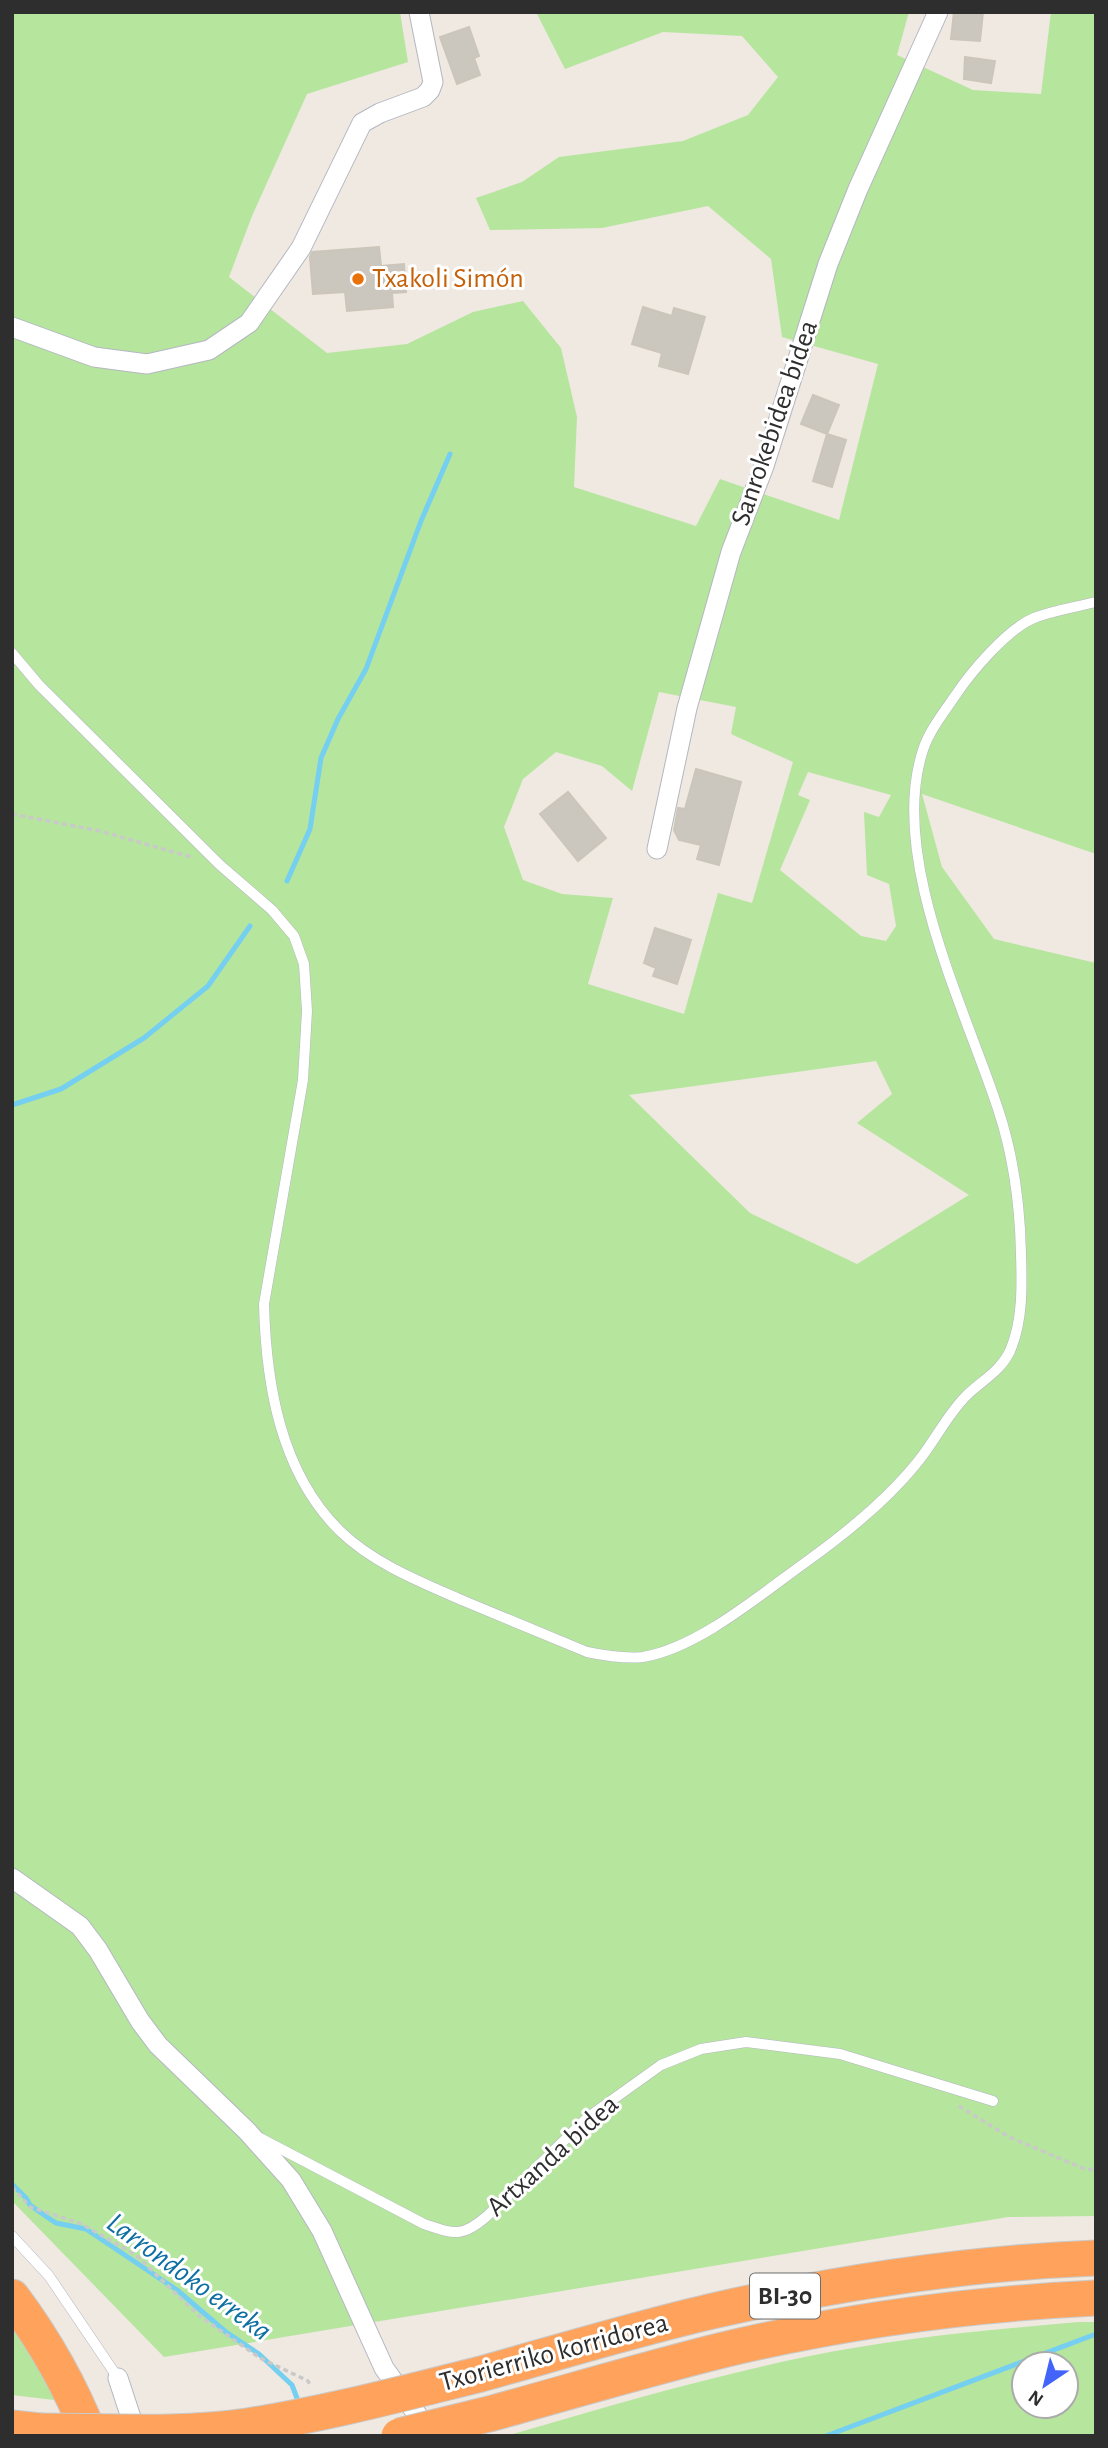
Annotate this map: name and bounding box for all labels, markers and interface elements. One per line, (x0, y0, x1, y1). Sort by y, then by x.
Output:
place label: Txakoli Simón (372, 265, 524, 293)
marker: Txakoli Simón (350, 271, 366, 287)
street label: Sanrokebidea bidea (727, 317, 823, 529)
street label: Artxanda bidea (482, 2090, 624, 2222)
water label: Larrondoko erreka (101, 2207, 277, 2347)
road number: BI-30 (750, 2274, 820, 2318)
street label: Txorierriko korridorea (437, 2309, 671, 2397)
north arrow (1010, 2350, 1080, 2420)
text: N (1025, 2386, 1047, 2409)

